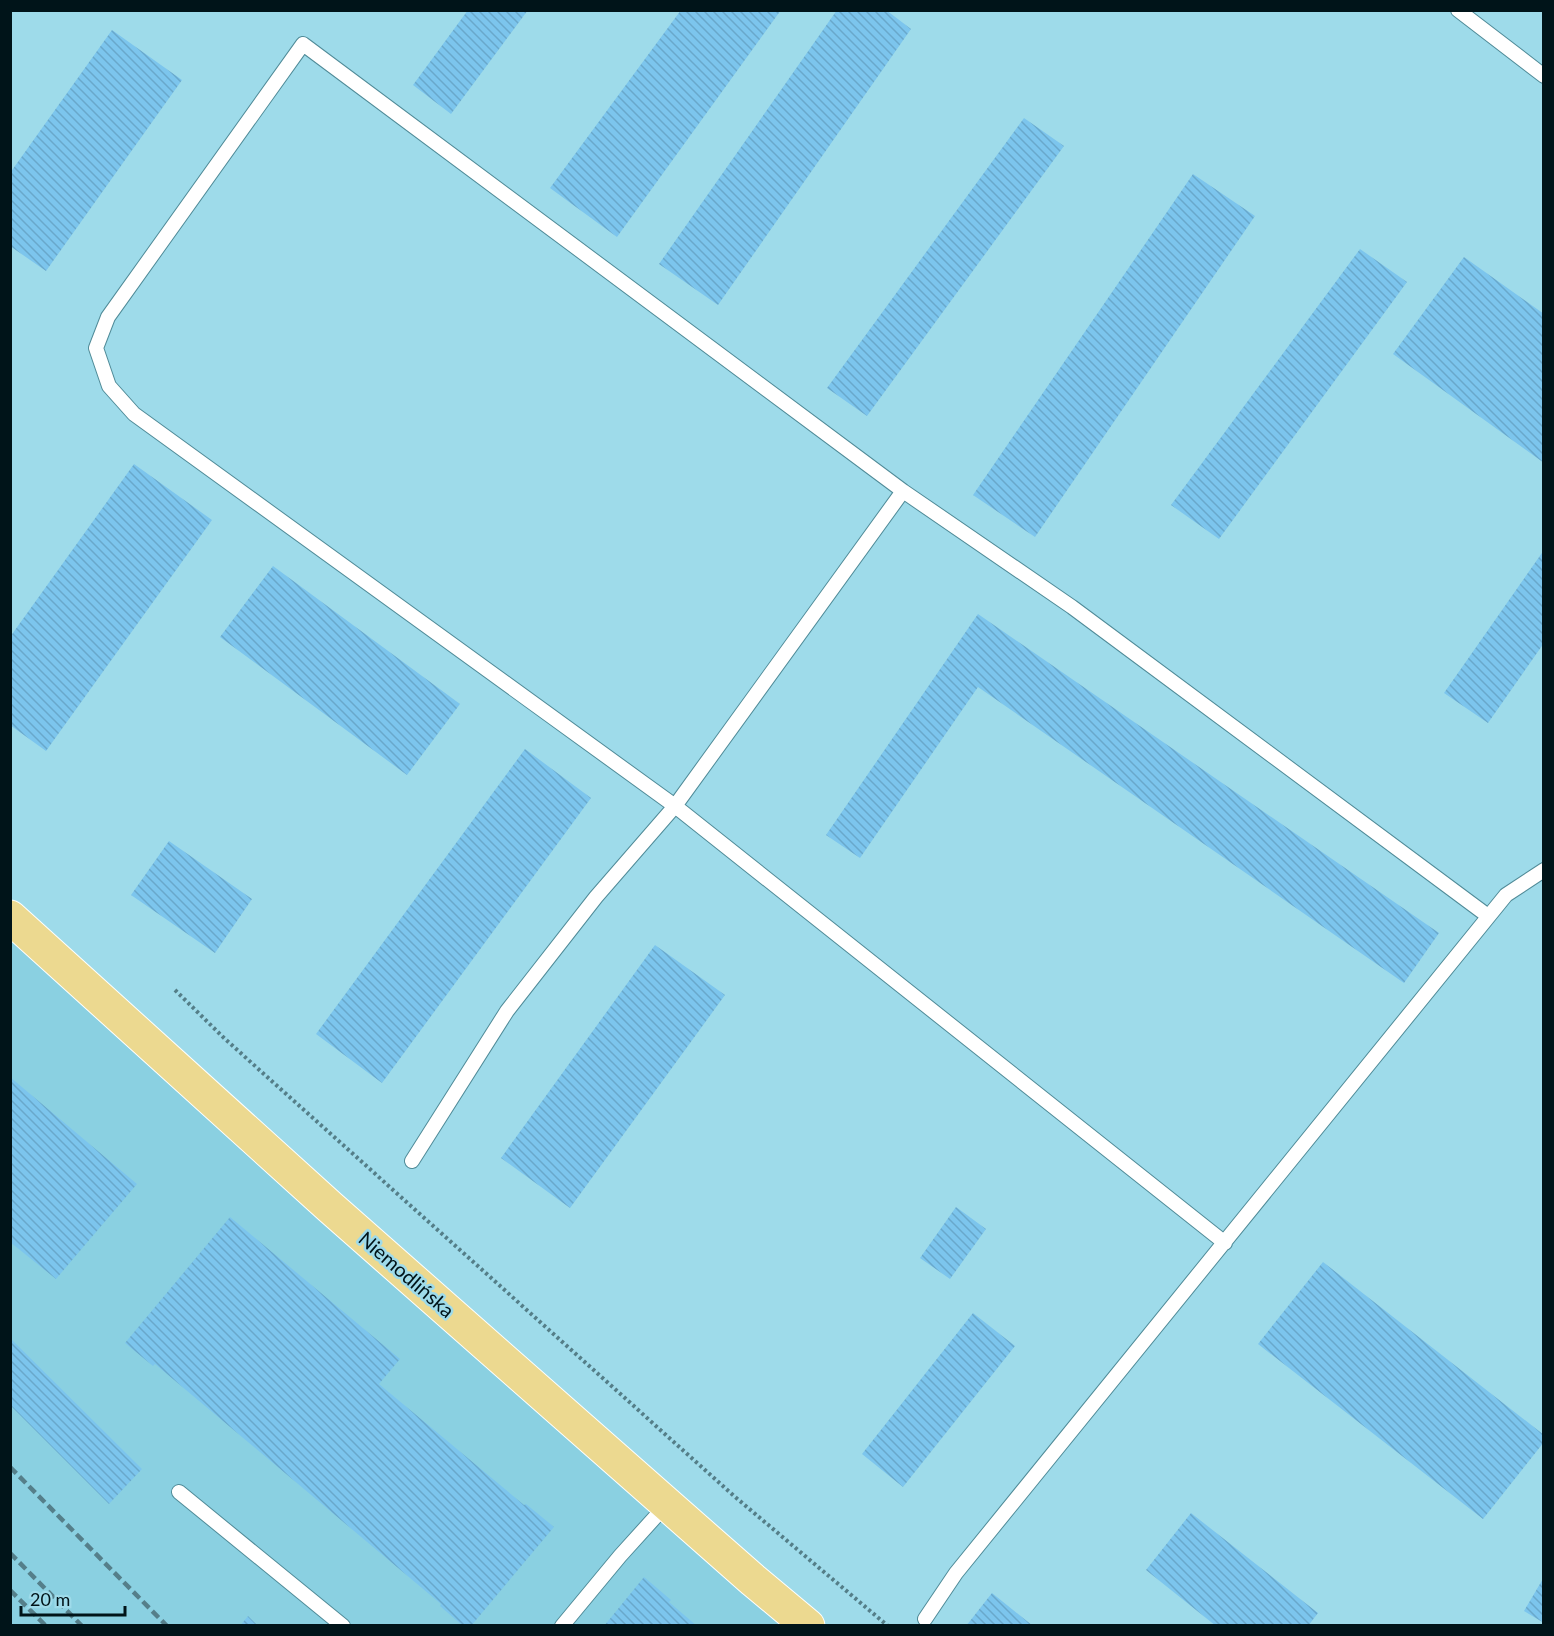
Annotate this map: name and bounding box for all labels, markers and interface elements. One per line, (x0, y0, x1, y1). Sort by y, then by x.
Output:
street label: Niemodlińska (354, 1226, 460, 1322)
scale bar (21, 1579, 124, 1617)
text: 20 m (30, 1588, 70, 1610)

